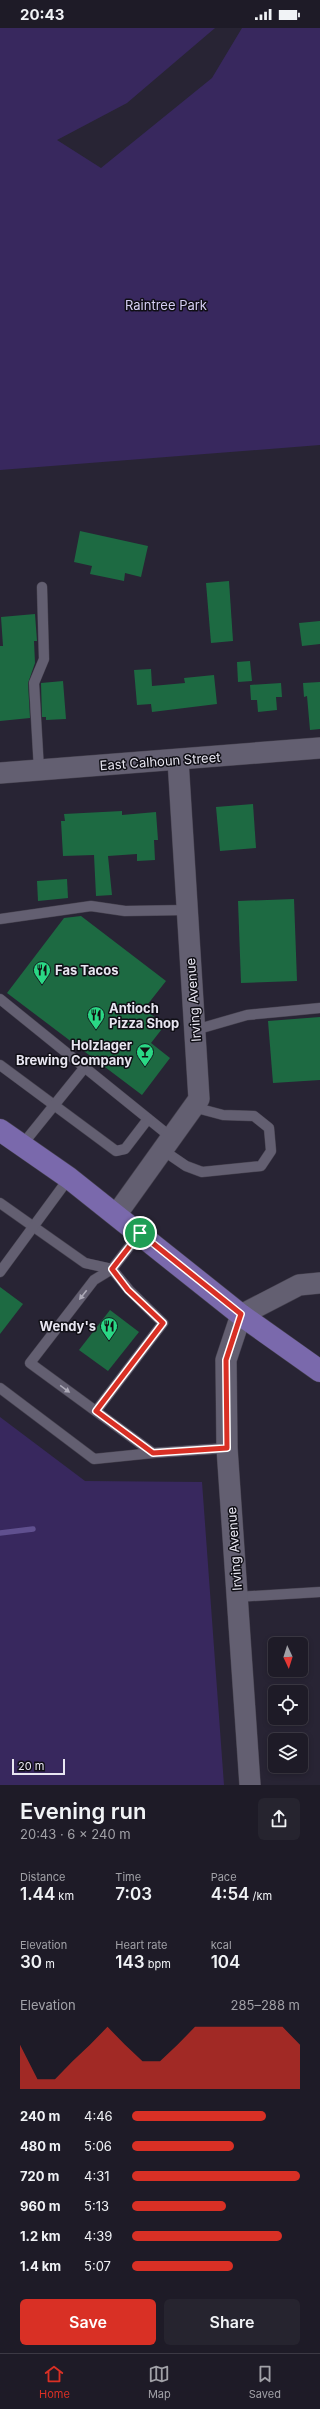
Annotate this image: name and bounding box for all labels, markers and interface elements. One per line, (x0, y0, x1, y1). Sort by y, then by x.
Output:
text: 20:43 (20, 5, 64, 24)
park label: Raintree Park (125, 297, 207, 313)
street label: East Calhoun Street (99, 749, 221, 773)
street label: Irving Avenue (182, 958, 204, 1042)
restaurant icon: Fas Tacos (32, 960, 52, 985)
place label: Fas Tacos (55, 962, 119, 978)
place label: Antioch Pizza Shop (109, 1000, 179, 1031)
restaurant icon: Antioch Pizza Shop (86, 1005, 106, 1030)
place label: Holzlager Brewing Company (16, 1037, 133, 1068)
bar icon: Holzlager Brewing Company (135, 1042, 155, 1067)
pin (123, 1216, 157, 1250)
icon: arrive (129, 1222, 151, 1244)
one-way arrow (79, 1289, 88, 1300)
restaurant icon: Wendy's (99, 1316, 119, 1341)
place label: Wendy's (40, 1318, 96, 1334)
one-way arrow (60, 1385, 71, 1393)
street label: Irving Avenue (223, 1507, 245, 1591)
north arrow (268, 1637, 308, 1677)
map controls (268, 1637, 308, 1773)
button: locate (268, 1685, 308, 1725)
button: layers (268, 1733, 308, 1773)
scale bar (12, 1757, 65, 1776)
text: 20 m (18, 1759, 44, 1773)
text: Evening run (20, 1798, 146, 1824)
button: share (258, 1798, 300, 1840)
text: 20:43 · 6 × 240 m (20, 1826, 131, 1842)
text: Distance (20, 1870, 65, 1884)
text: Time (115, 1870, 141, 1884)
text: Pace (211, 1870, 237, 1884)
text: 1.44 (20, 1884, 55, 1904)
text: 7:03 (115, 1884, 152, 1904)
text: 4:54 (211, 1884, 249, 1904)
text: km (55, 1889, 74, 1903)
text: /km (249, 1889, 272, 1903)
text: Elevation (20, 1938, 67, 1952)
text: Heart rate (115, 1938, 167, 1952)
text: kcal (211, 1938, 232, 1952)
text: 30 (20, 1952, 42, 1972)
text: 143 (115, 1952, 145, 1972)
text: 104 (211, 1952, 240, 1972)
text: m (42, 1957, 55, 1971)
text: bpm (145, 1957, 171, 1971)
text: Elevation (20, 1997, 76, 2013)
text: 285–288 m (231, 1997, 300, 2013)
text: 240 m (20, 2108, 61, 2124)
text: 4:46 (84, 2108, 113, 2124)
text: 480 m (20, 2138, 61, 2154)
text: 5:06 (84, 2138, 112, 2154)
text: 720 m (20, 2168, 59, 2184)
text: 4:31 (84, 2168, 109, 2184)
text: 960 m (20, 2198, 61, 2214)
text: 5:13 (84, 2198, 109, 2214)
text: 1.2 km (20, 2228, 61, 2244)
text: 4:39 (84, 2228, 112, 2244)
text: 1.4 km (20, 2258, 61, 2274)
text: 5:07 (84, 2258, 111, 2274)
button: Save (20, 2299, 156, 2345)
button: Share (164, 2299, 300, 2345)
tab: Home (39, 2363, 70, 2401)
tab: Map (148, 2363, 171, 2401)
tab: Saved (249, 2363, 281, 2401)

